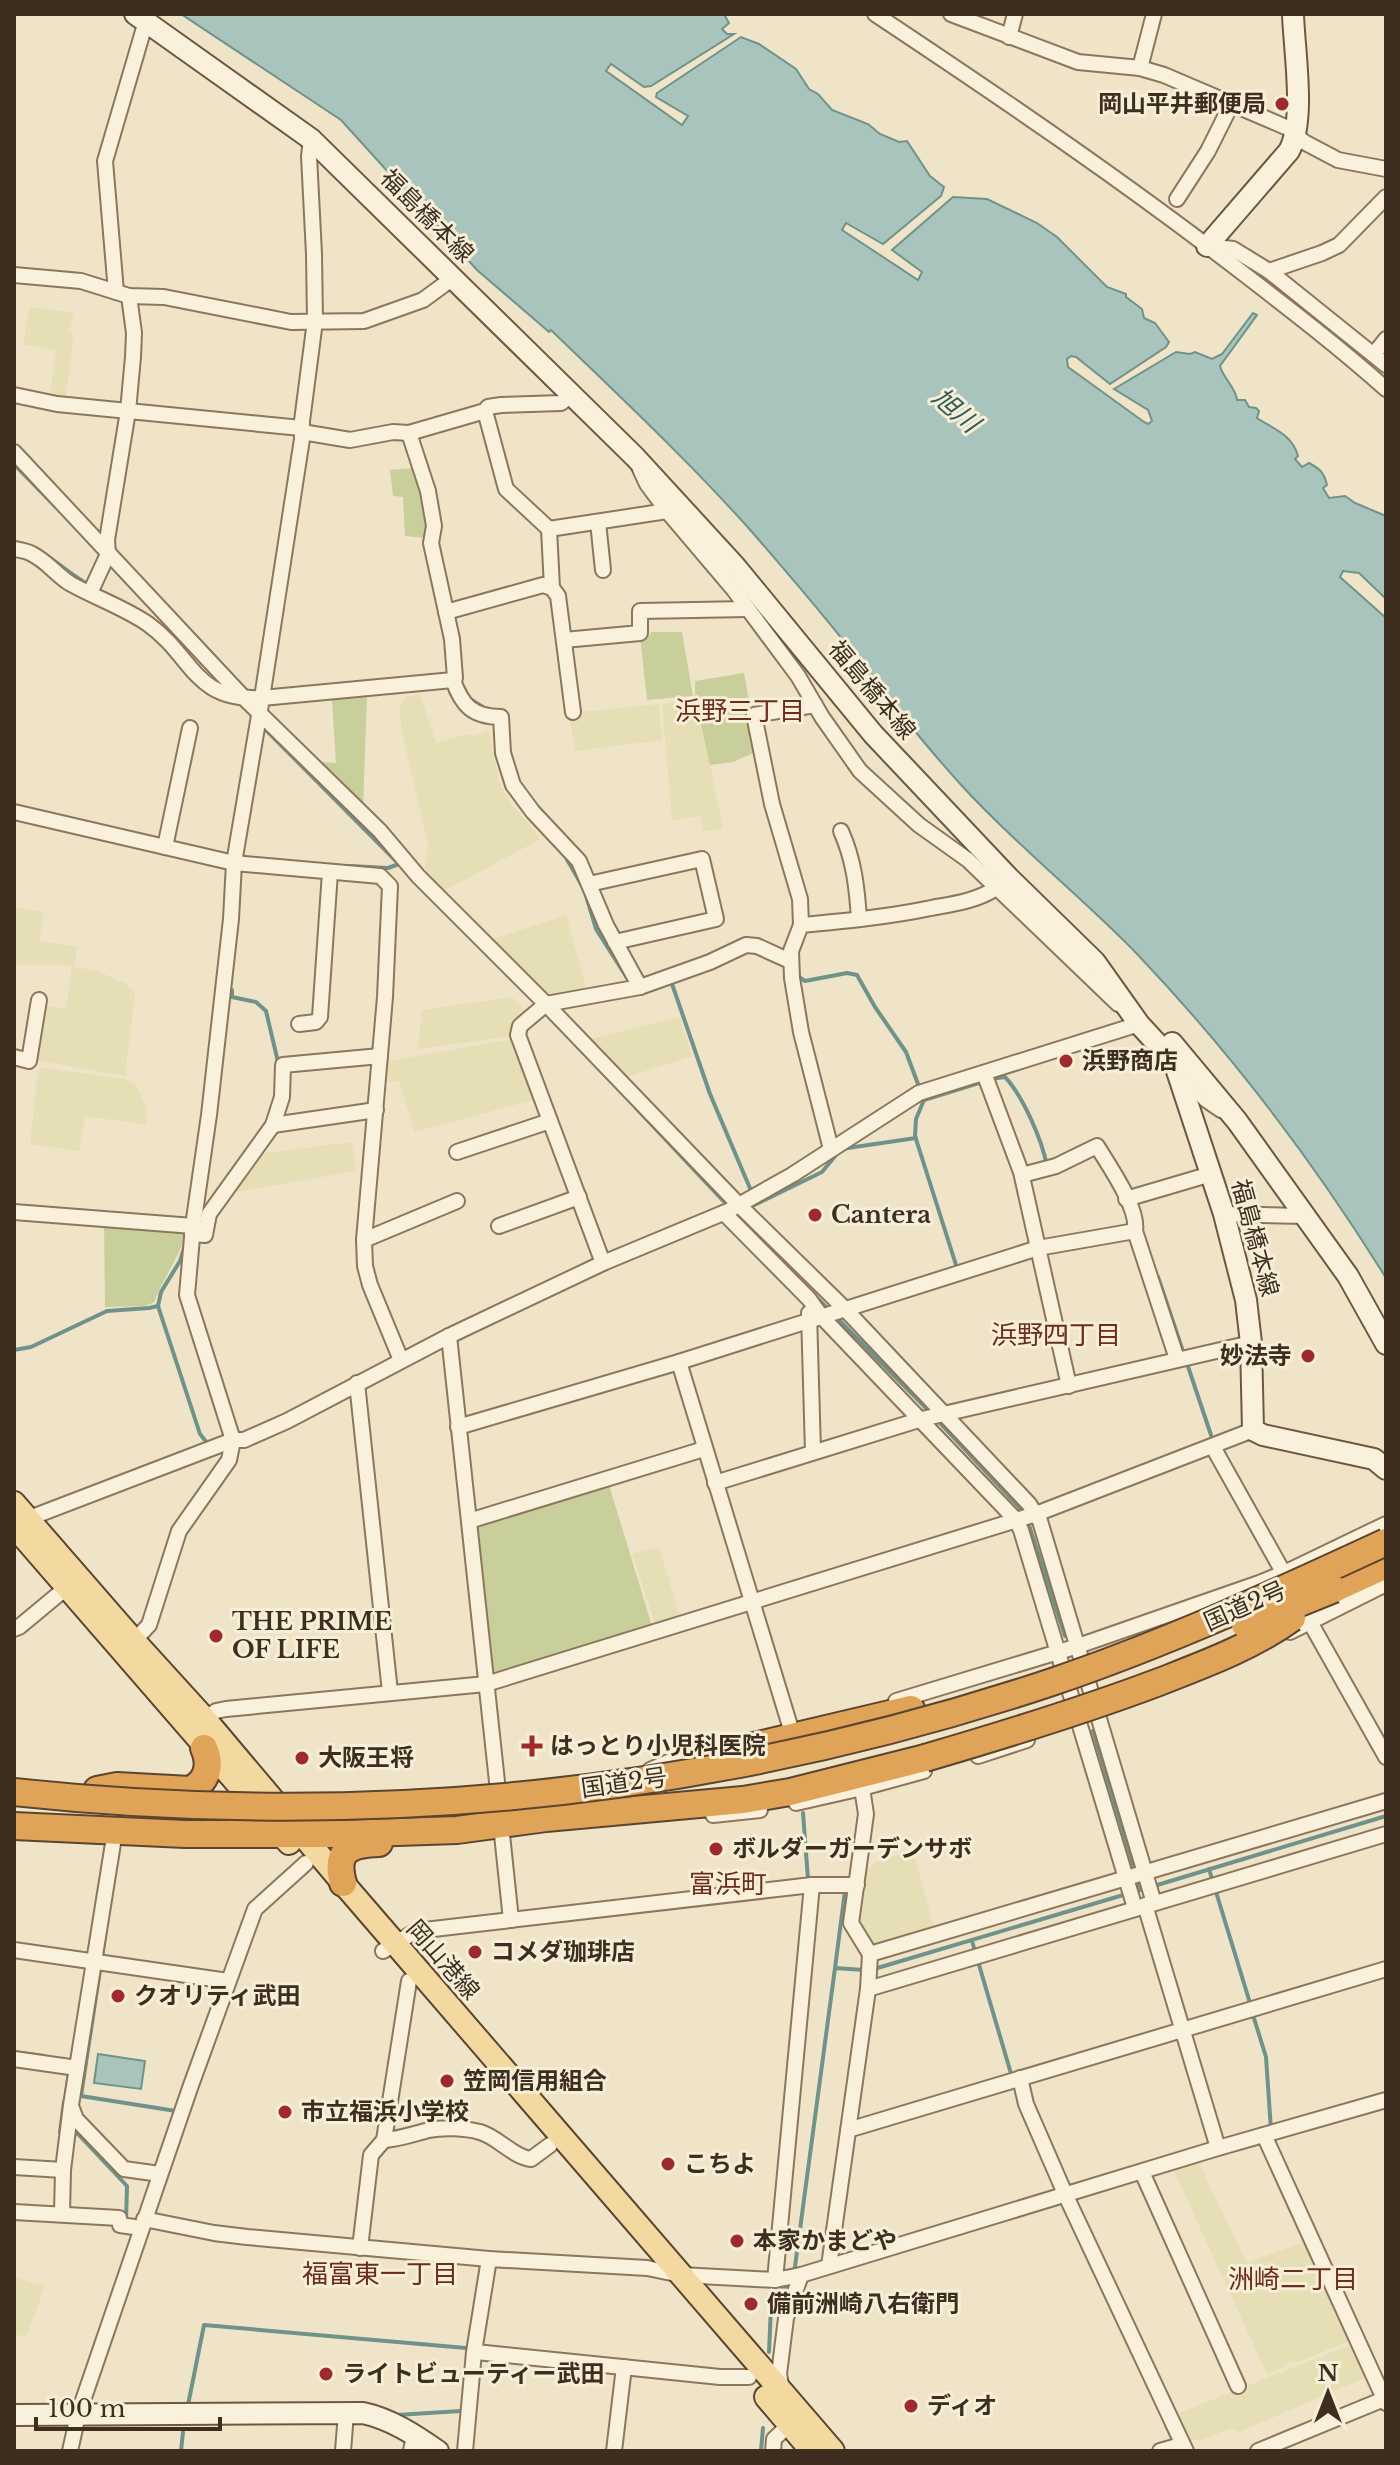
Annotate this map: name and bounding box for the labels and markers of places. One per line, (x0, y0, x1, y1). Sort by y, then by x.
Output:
place label: 岡山平井郵便局 (1098, 89, 1266, 118)
marker: 岡山平井郵便局 (1273, 95, 1291, 113)
place label: 浜野商店 (1082, 1046, 1178, 1075)
marker: 浜野商店 (1057, 1052, 1075, 1070)
place label: Cantera (831, 1200, 931, 1229)
marker: Cantera (806, 1206, 824, 1224)
place label: 妙法寺 (1220, 1341, 1292, 1370)
marker: 妙法寺 (1299, 1347, 1317, 1365)
place label: THE PRIME OF LIFE (232, 1607, 392, 1664)
marker: THE PRIME OF LIFE (207, 1627, 225, 1645)
place label: はっとり小児科医院 (550, 1731, 766, 1760)
marker: はっとり小児科医院 (521, 1735, 543, 1757)
place label: 大阪王将 (318, 1743, 414, 1772)
marker: 大阪王将 (293, 1749, 311, 1767)
place label: ボルダーガーデンサボ (732, 1834, 972, 1863)
marker: ボルダーガーデンサボ (707, 1840, 725, 1858)
place label: コメダ珈琲店 (491, 1937, 635, 1966)
marker: コメダ珈琲店 (466, 1943, 484, 1961)
place label: クオリティ武田 (134, 1981, 301, 2010)
marker: クオリティ武田 (109, 1987, 127, 2005)
place label: 笠岡信用組合 (463, 2066, 607, 2095)
marker: 笠岡信用組合 (438, 2072, 456, 2090)
place label: 市立福浜小学校 (301, 2097, 469, 2126)
marker: 市立福浜小学校 (276, 2103, 294, 2121)
place label: こちよ (684, 2149, 756, 2178)
marker: こちよ (659, 2155, 677, 2173)
place label: 本家かまどや (753, 2226, 897, 2255)
marker: 本家かまどや (728, 2232, 746, 2250)
place label: 備前洲崎八右衛門 (767, 2289, 959, 2318)
marker: 備前洲崎八右衛門 (742, 2295, 760, 2313)
place label: ライトビューティー武田 (342, 2359, 605, 2388)
marker: ライトビューティー武田 (317, 2365, 335, 2383)
place label: ディオ (927, 2391, 997, 2420)
marker: ディオ (902, 2397, 920, 2415)

